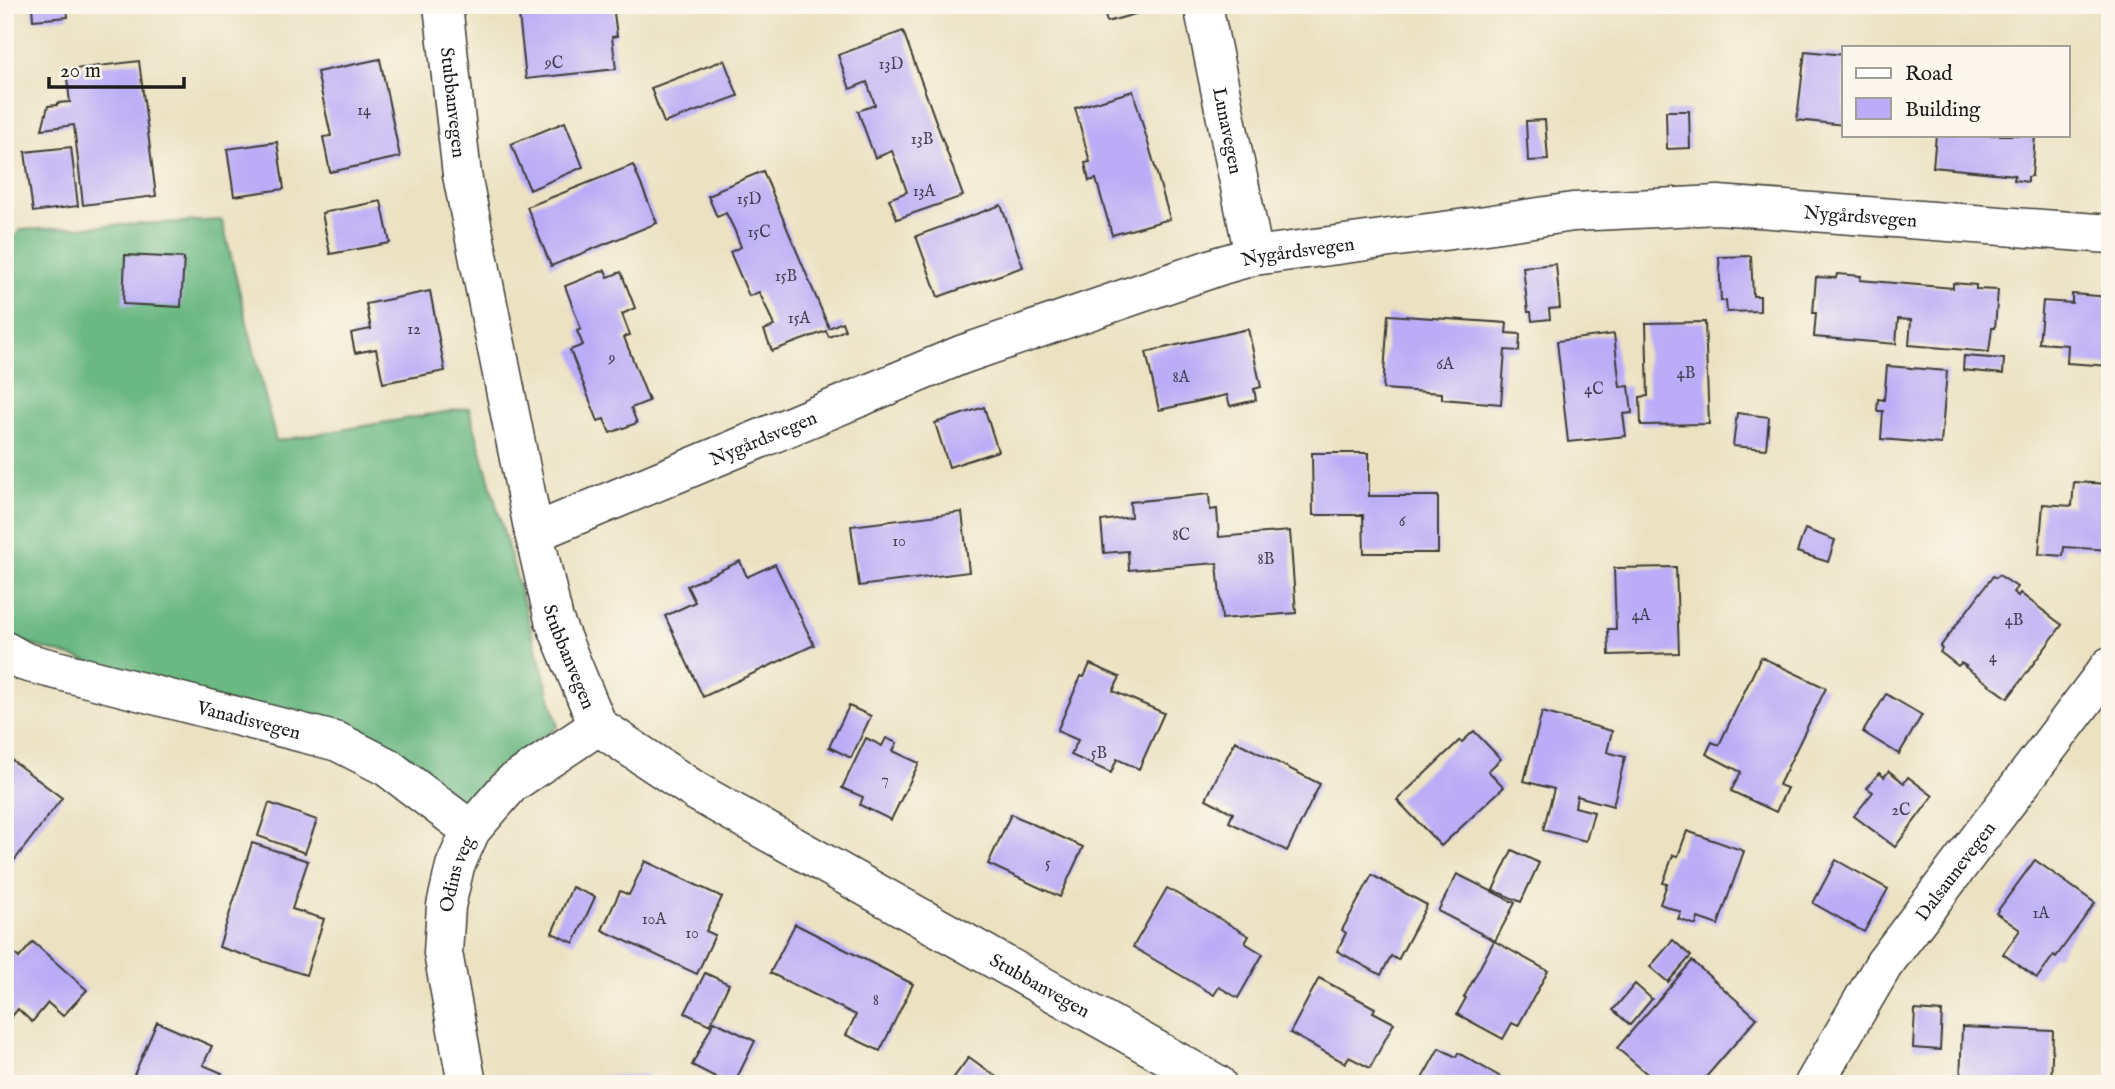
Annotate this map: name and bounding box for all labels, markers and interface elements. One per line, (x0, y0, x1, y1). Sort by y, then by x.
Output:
scale bar (49, 46, 184, 90)
street label: Stubbanvegen (434, 46, 470, 159)
legend (1842, 46, 2070, 136)
house number: 9C (544, 54, 563, 74)
house number: 13D (879, 55, 904, 75)
text: 20 m (60, 58, 101, 85)
text: Road (1905, 61, 1953, 88)
street label: Lunavegen (1206, 85, 1247, 176)
text: Building (1905, 97, 1981, 124)
house number: 14 (357, 101, 371, 121)
house number: 13B (911, 130, 933, 150)
house number: 13A (913, 182, 937, 202)
house number: 15D (737, 190, 761, 210)
street label: Nygårdsvegen (1803, 201, 1918, 234)
house number: 15C (747, 223, 771, 243)
street label: Nygårdsvegen (1239, 233, 1356, 273)
house number: 15B (775, 267, 797, 287)
house number: 15A (788, 309, 811, 329)
house number: 12 (407, 320, 421, 340)
house number: 9 (608, 349, 616, 369)
house number: 6A (1436, 355, 1455, 375)
house number: 4B (1677, 364, 1695, 384)
house number: 8A (1172, 368, 1191, 388)
house number: 4C (1584, 380, 1604, 400)
street label: Nygårdsvegen (707, 406, 821, 472)
house number: 6 (1399, 512, 1406, 532)
house number: 8C (1172, 526, 1190, 546)
house number: 10 (892, 532, 906, 552)
house number: 8B (1258, 550, 1274, 570)
street label: Stubbanvegen (537, 602, 600, 713)
house number: 4A (1632, 606, 1652, 626)
house number: 4B (2005, 611, 2023, 631)
house number: 4 (1989, 648, 1997, 668)
street label: Vanadisvegen (193, 696, 303, 746)
house number: 5B (1091, 744, 1107, 764)
house number: 7 (881, 770, 889, 790)
house number: 2C (1892, 801, 1910, 821)
street label: Dalsaunevegen (1911, 817, 2002, 926)
street label: Odins veg (435, 832, 481, 915)
house number: 5 (1045, 854, 1051, 874)
house number: 1A (2033, 904, 2051, 924)
house number: 10A (642, 910, 667, 930)
house number: 10 (685, 924, 699, 944)
street label: Stubbanvegen (985, 949, 1094, 1024)
house number: 8 (873, 991, 879, 1011)

